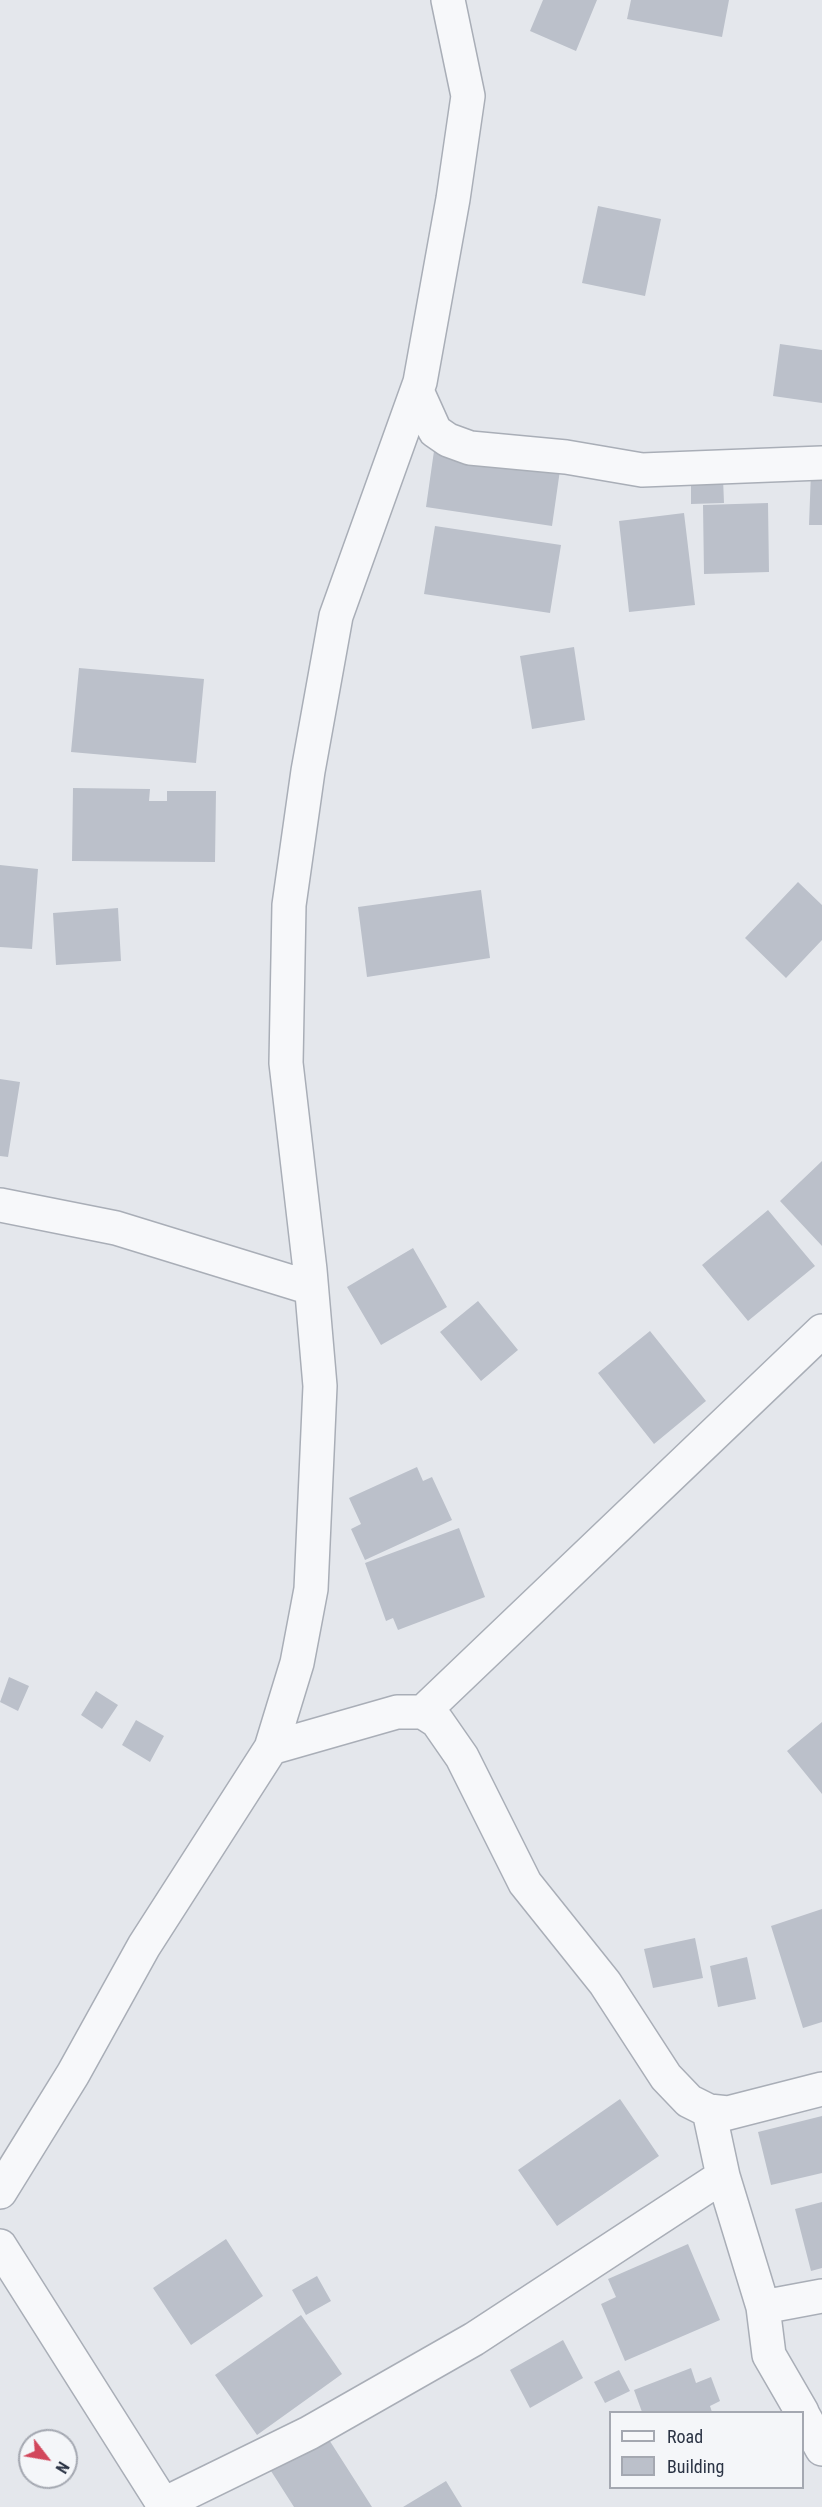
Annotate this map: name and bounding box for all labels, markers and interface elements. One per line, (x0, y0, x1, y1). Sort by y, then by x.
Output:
legend (609, 2411, 804, 2489)
text: Road (667, 2426, 703, 2447)
north arrow (18, 2429, 78, 2489)
text: Building (667, 2456, 724, 2477)
text: N (51, 2458, 73, 2477)

